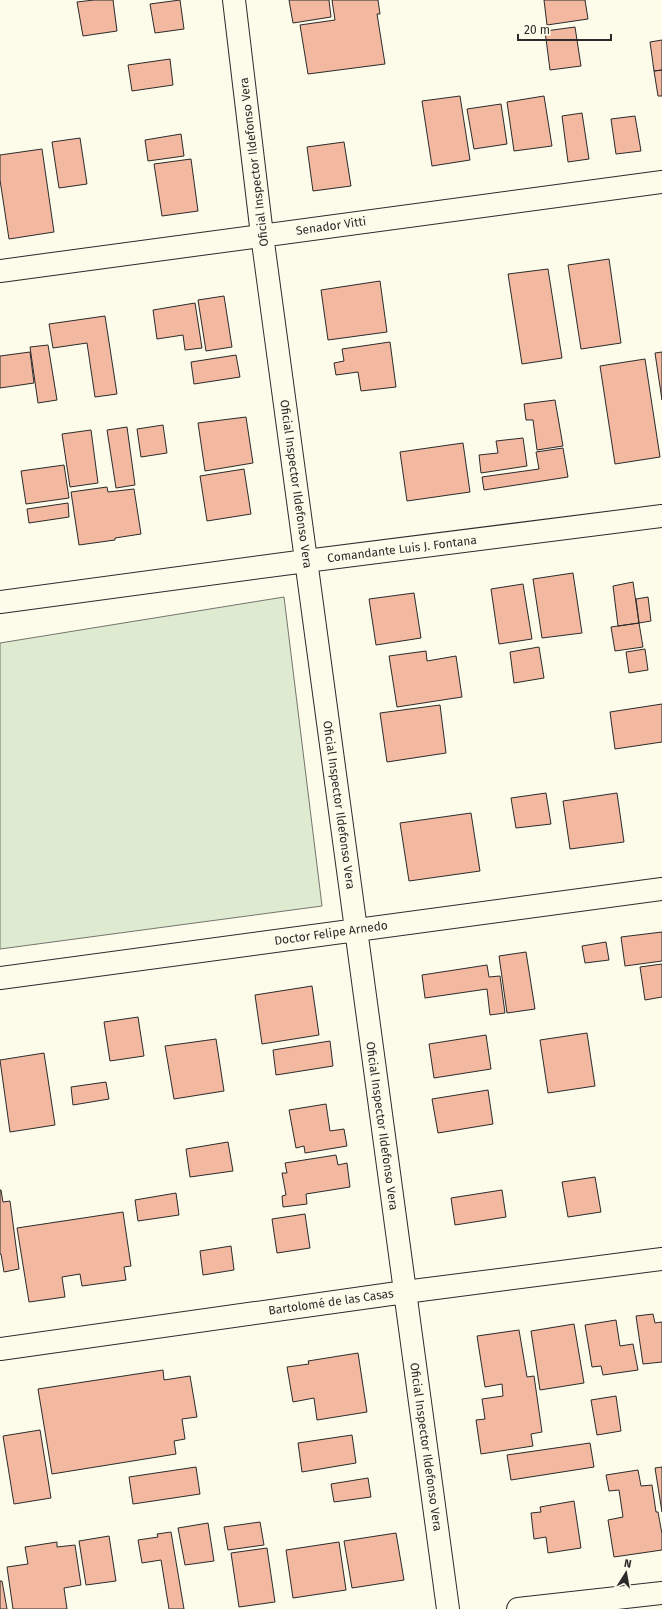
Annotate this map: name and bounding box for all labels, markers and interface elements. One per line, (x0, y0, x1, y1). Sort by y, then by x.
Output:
scale bar (518, 16, 611, 42)
text: 20 m (524, 23, 550, 37)
street label: Oficial Inspector Ildefonso Vera (237, 77, 271, 247)
street label: Senador Vitti (295, 214, 367, 238)
street label: Oficial Inspector Ildefonso Vera (277, 399, 315, 569)
street label: Comandante Luis J. Fontana (326, 533, 478, 565)
street label: Oficial Inspector Ildefonso Vera (320, 720, 358, 890)
street label: Doctor Felipe Arnedo (273, 918, 389, 948)
street label: Oficial Inspector Ildefonso Vera (363, 1041, 401, 1211)
street label: Bartolomé de las Casas (268, 1286, 395, 1318)
street label: Oficial Inspector Ildefonso Vera (407, 1362, 445, 1532)
north arrow (606, 1553, 646, 1593)
text: N (623, 1557, 633, 1571)

